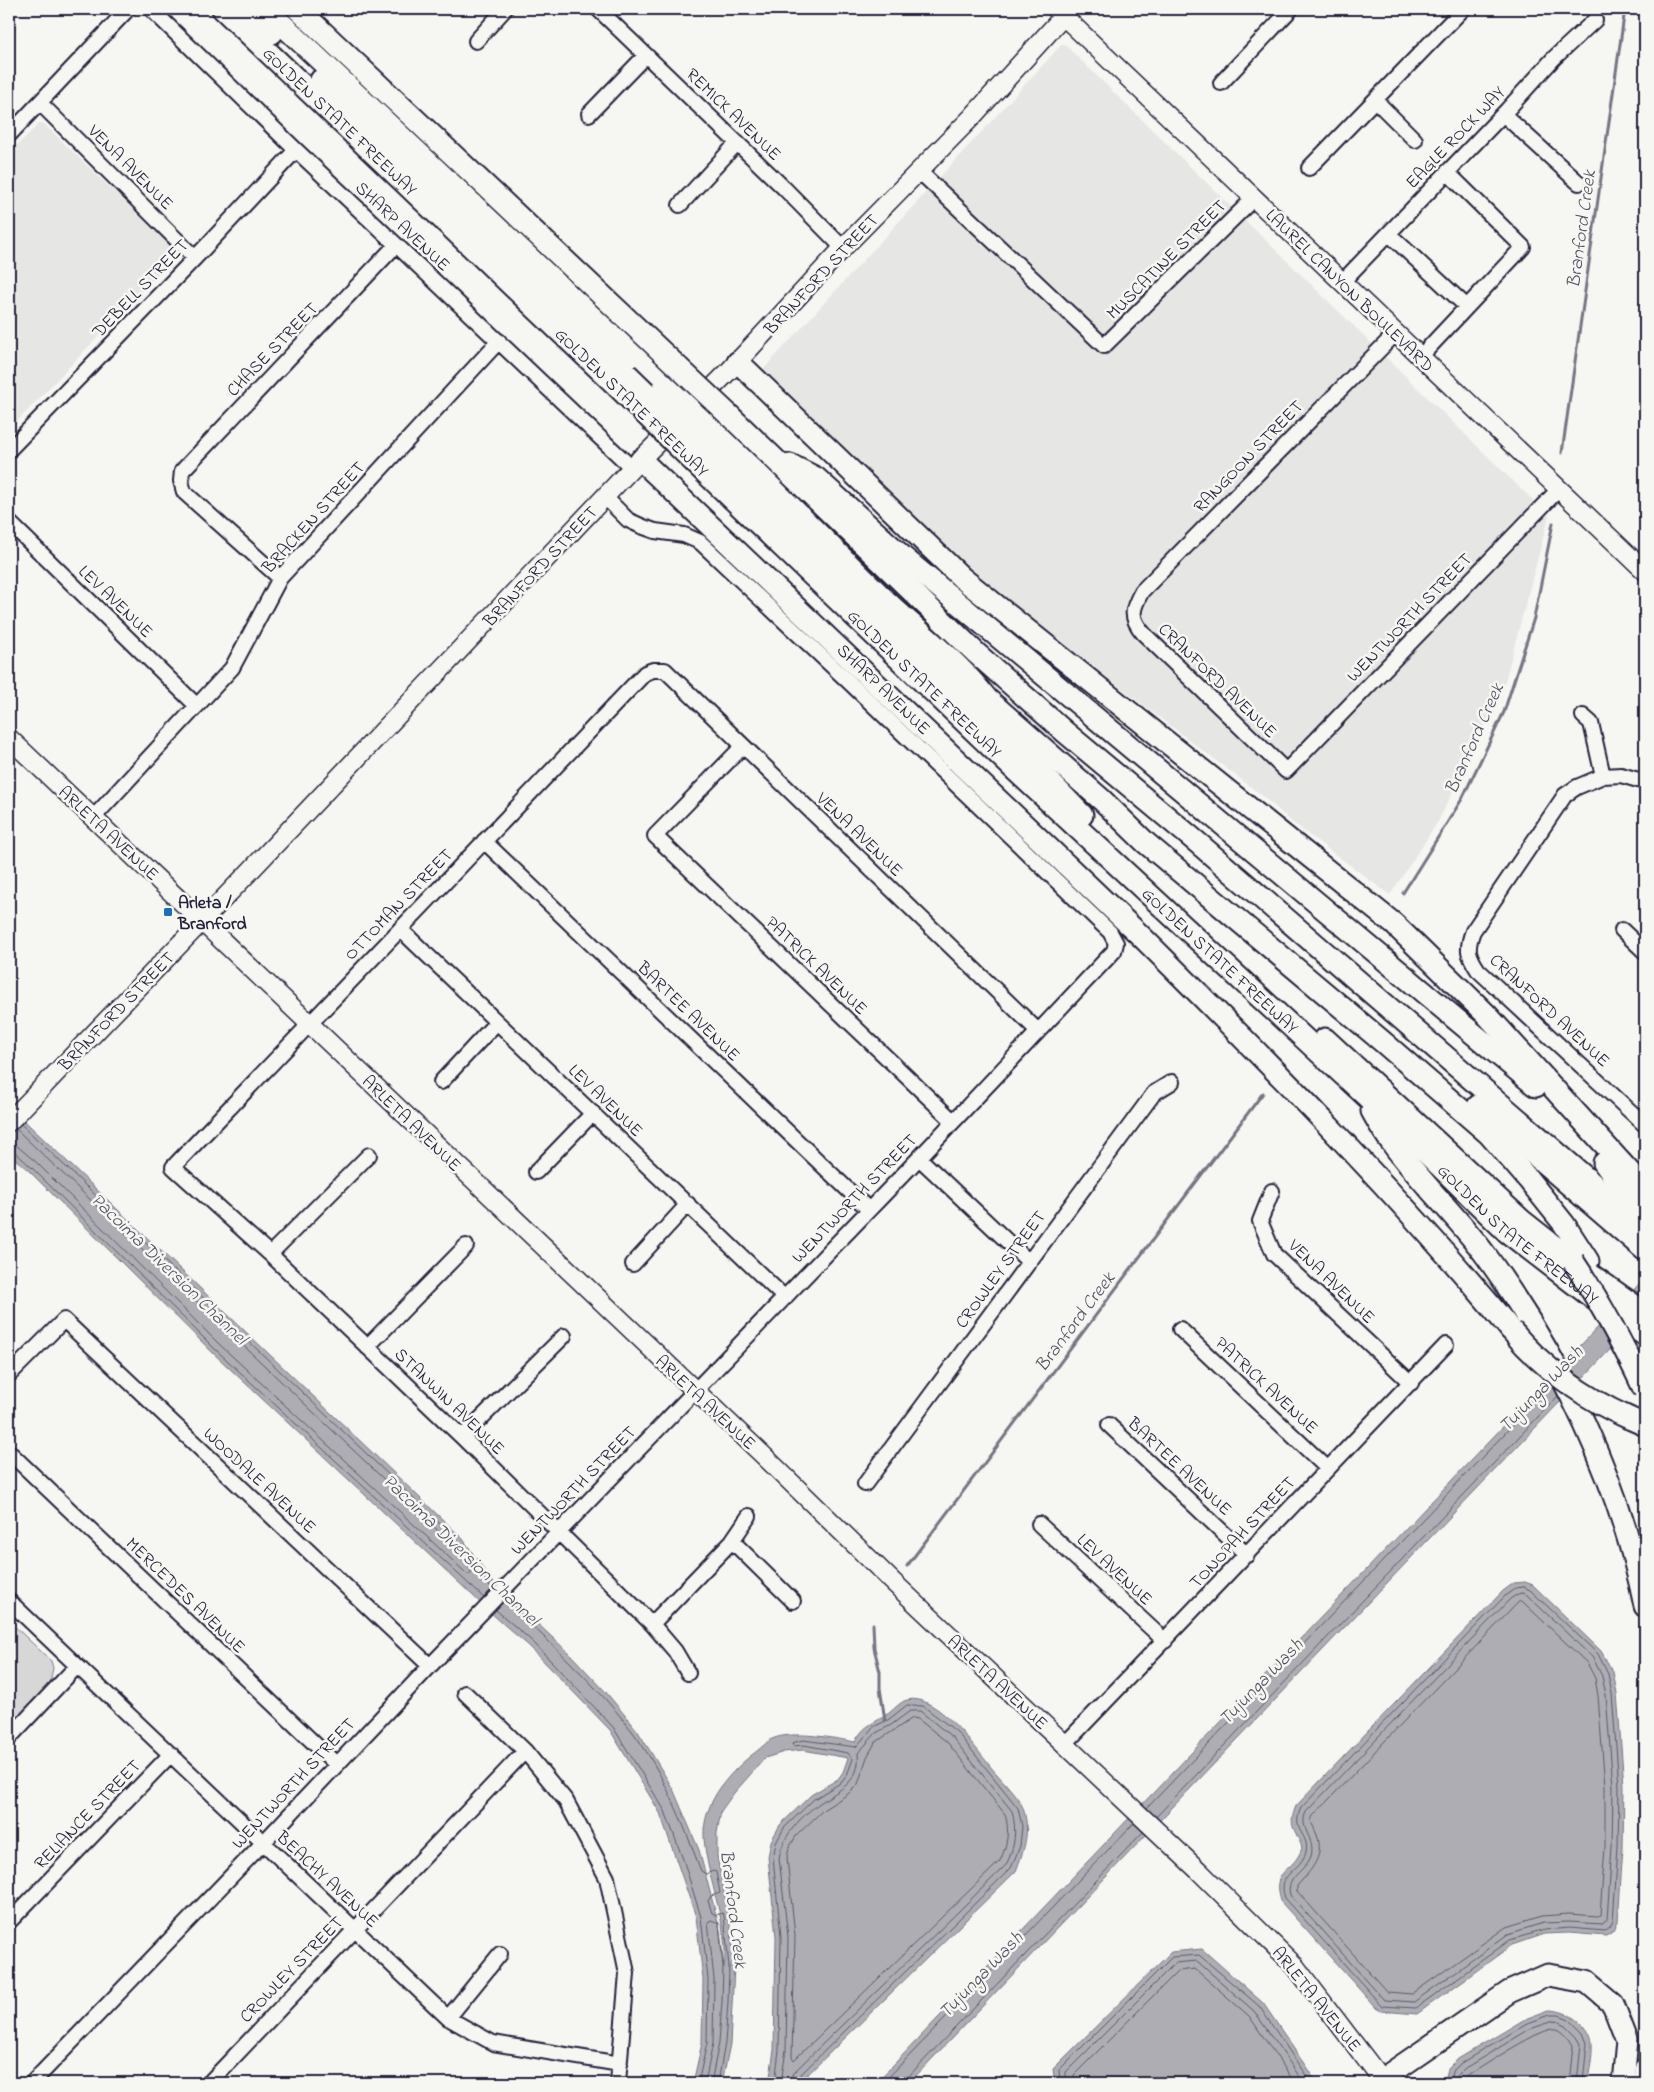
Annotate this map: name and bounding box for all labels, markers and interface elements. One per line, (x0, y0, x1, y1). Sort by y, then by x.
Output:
street label: GOLDEN STATE FREEWAY (255, 42, 422, 203)
street label: REMICK AVENUE (679, 63, 786, 168)
street label: EAGLE ROCK WAY (1401, 81, 1513, 196)
street label: VENA AVENUE (80, 119, 178, 217)
water label: Branford Creek (1561, 168, 1604, 290)
street label: SHARP AVENUE (348, 176, 455, 279)
street label: MUSCATINE STREET (1101, 194, 1233, 326)
street label: LAUREL CANYON BOULEVARD (1259, 204, 1439, 379)
street label: BRANFORD STREET (758, 209, 886, 343)
street label: DEBELL STREET (87, 234, 196, 346)
street label: CHASE STREET (222, 297, 325, 403)
street label: GOLDEN STATE FREEWAY (548, 323, 714, 485)
street label: RANGOON STREET (1189, 395, 1310, 520)
street label: BRACKEN STREET (256, 456, 372, 581)
street label: BRANFORD STREET (477, 501, 605, 635)
street label: WENTWORTH STREET (1342, 548, 1479, 689)
street label: LEV AVENUE (71, 560, 158, 645)
street label: GOLDEN STATE FREEWAY (840, 604, 1007, 766)
street label: CRANFORD AVENUE (1151, 618, 1282, 745)
street label: SHARP AVENUE (830, 639, 936, 742)
water label: Branford Creek (1439, 679, 1512, 799)
street label: ARLETA AVENUE (51, 781, 164, 888)
street label: VENA AVENUE (809, 786, 908, 884)
street label: OTTOMAN STREET (339, 844, 460, 967)
street label: GOLDEN STATE FREEWAY (1135, 882, 1304, 1042)
place label: Arleta / Branford (177, 891, 247, 938)
marker: Arleta / Branford (162, 906, 174, 918)
street label: PATRICK AVENUE (759, 911, 873, 1022)
street label: BRANFORD STREET (53, 947, 182, 1079)
street label: CRANFORD AVENUE (1483, 949, 1615, 1074)
street label: BARTEE AVENUE (629, 956, 745, 1069)
street label: LEV AVENUE (561, 1059, 648, 1144)
street label: ARLETA AVENUE (355, 1070, 466, 1179)
street label: WENTWORTH STREET (787, 1129, 924, 1270)
street label: GOLDEN STATE FREEWAY (1430, 1159, 1604, 1313)
water label: Pacoima Diversion Channel (84, 1188, 255, 1354)
street label: CROWLEY STREET (950, 1206, 1053, 1334)
street label: VENA AVENUE (1281, 1233, 1380, 1331)
water label: Branford Creek (1029, 1266, 1123, 1378)
street label: PATRICK AVENUE (1208, 1332, 1323, 1441)
water label: Tujunga Wash (1493, 1339, 1592, 1440)
street label: STANWIN AVENUE (387, 1343, 510, 1462)
street label: ARLETA AVENUE (648, 1350, 761, 1457)
street label: BARTEE AVENUE (1120, 1411, 1237, 1523)
street label: WENTWORTH STREET (506, 1421, 643, 1562)
street label: WOODALE AVENUE (196, 1422, 321, 1541)
water label: Pacoima Diversion Channel (376, 1469, 547, 1635)
street label: TONOPAH STREET (1184, 1471, 1303, 1595)
street label: LEV AVENUE (1070, 1528, 1157, 1613)
street label: MERCEDES AVENUE (119, 1532, 250, 1661)
street label: ARLETA AVENUE (940, 1630, 1053, 1737)
water label: Tujunga Wash (1213, 1632, 1312, 1733)
street label: WENTWORTH STREET (227, 1713, 362, 1856)
street label: RELIANCE STREET (29, 1754, 148, 1876)
street label: BEACHY AVENUE (269, 1825, 384, 1935)
water label: Branford Creek (712, 1849, 753, 1971)
street label: CROWLEY STREET (234, 1911, 350, 2030)
water label: Tujunga Wash (933, 1925, 1032, 2026)
street label: ARLETA AVENUE (1265, 1942, 1366, 2059)

